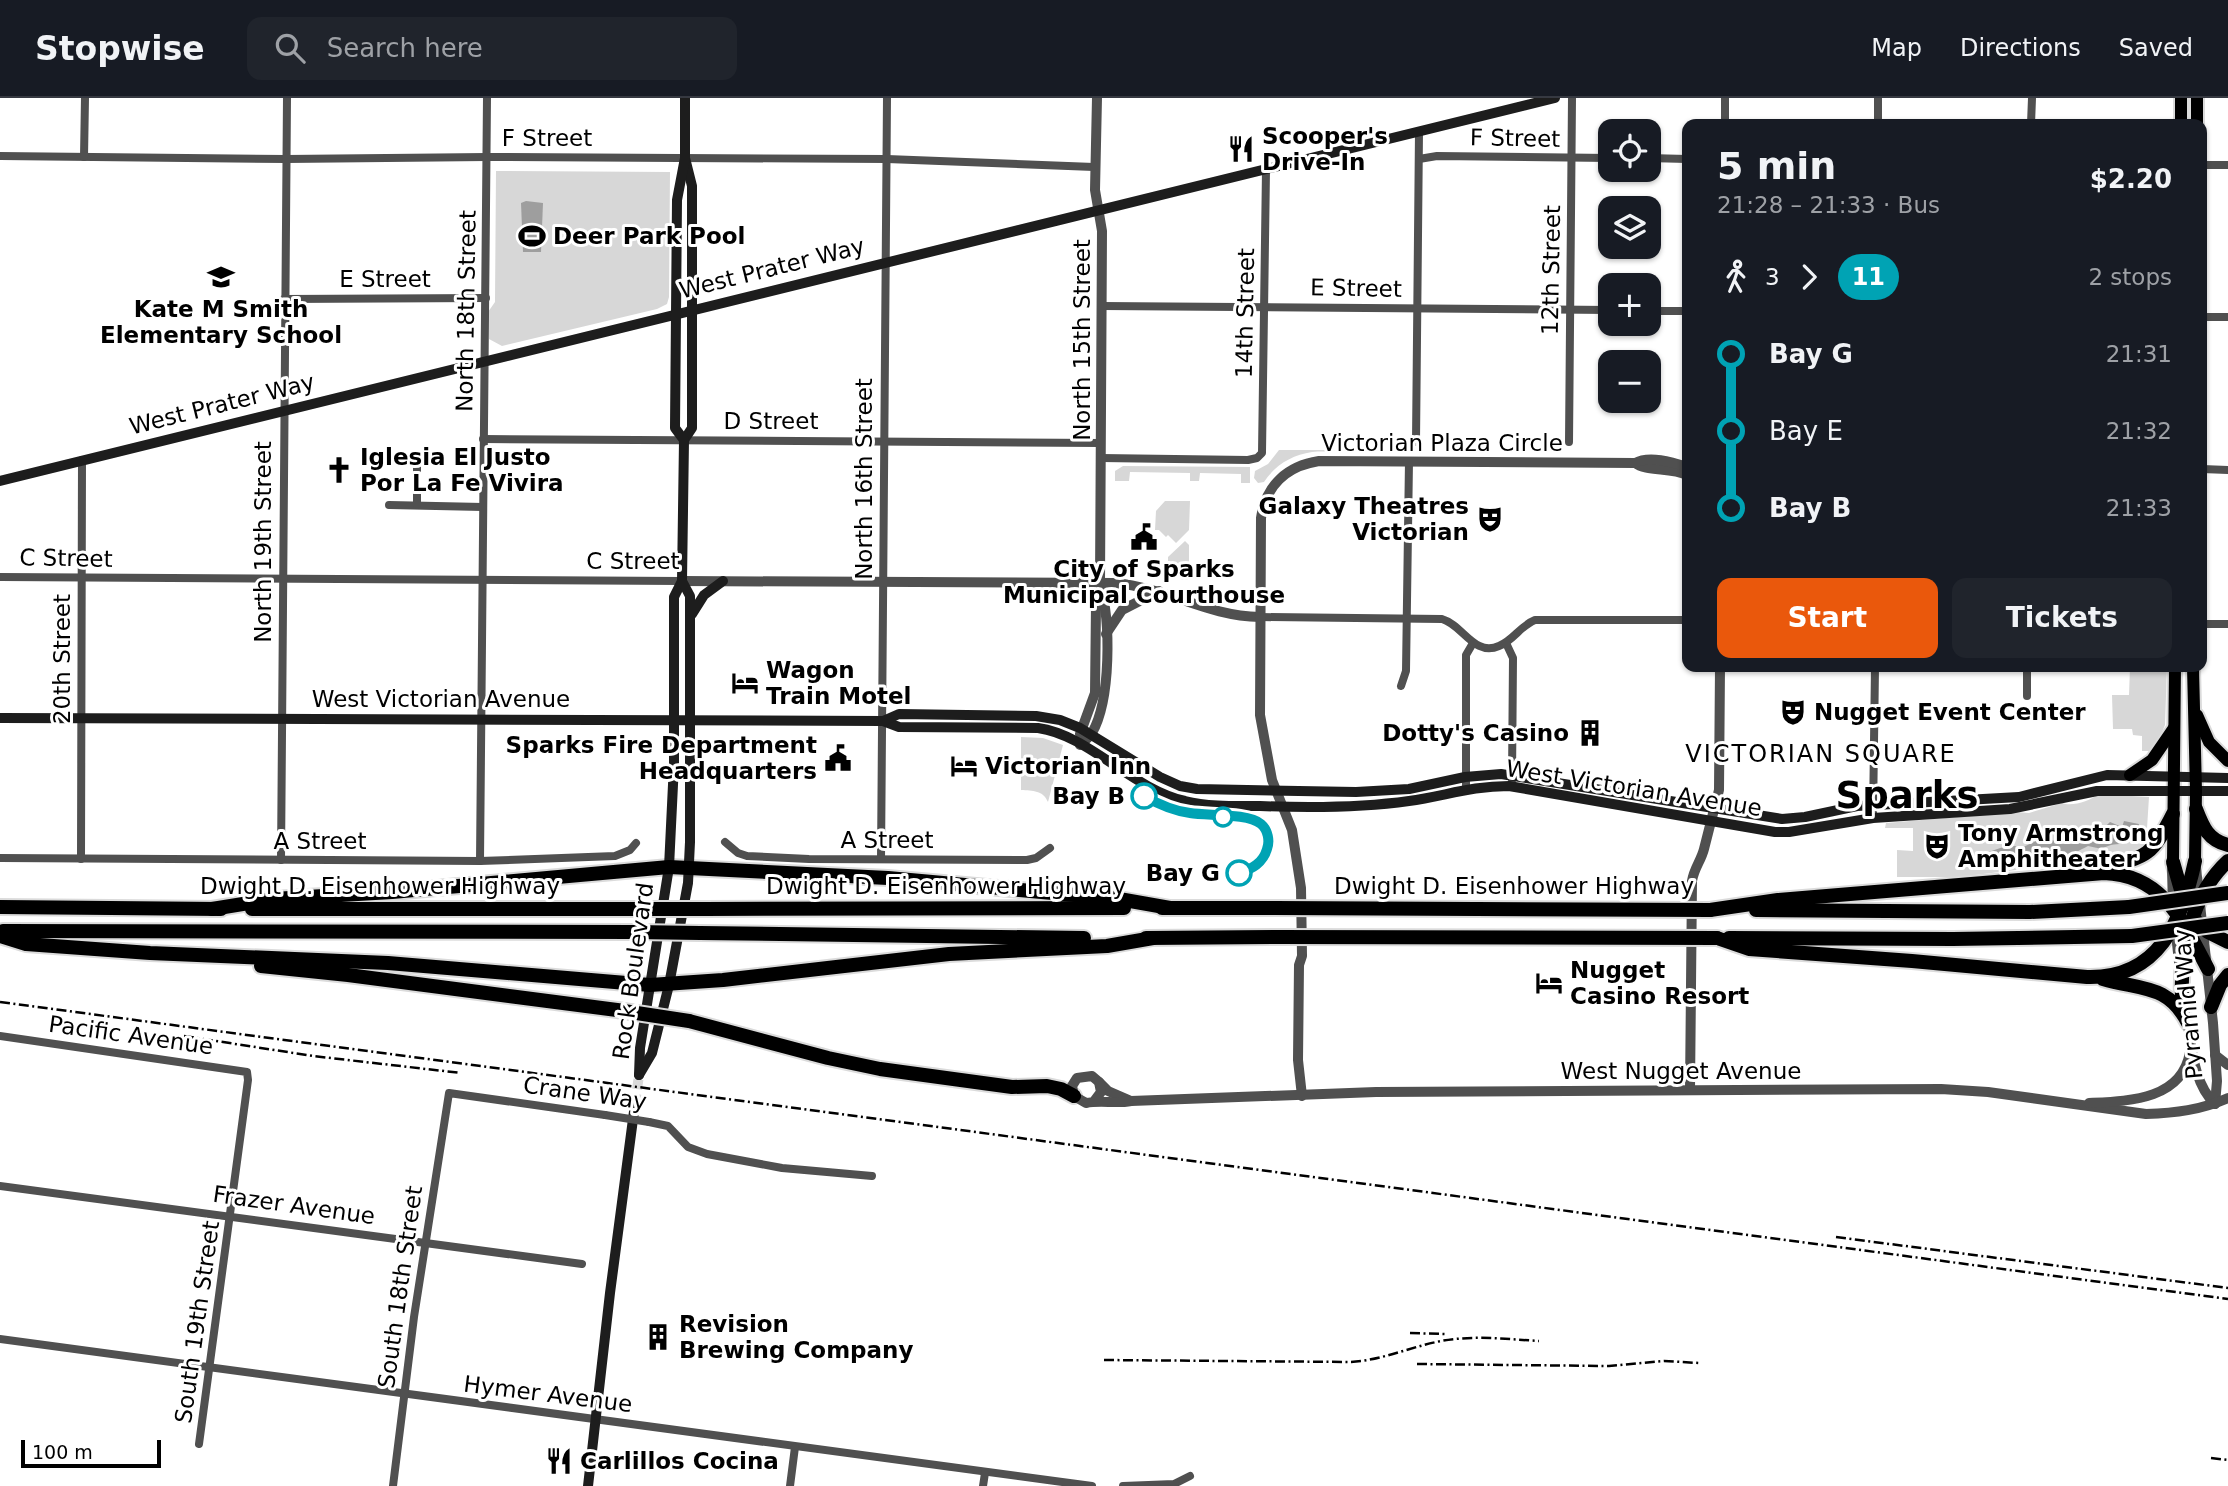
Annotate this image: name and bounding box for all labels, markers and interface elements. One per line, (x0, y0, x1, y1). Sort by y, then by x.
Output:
search box (247, 17, 737, 80)
text: Stopwise (35, 29, 205, 68)
icon: search (271, 29, 309, 67)
text: Search here (327, 33, 483, 63)
text: Map (1871, 34, 1922, 62)
text: Directions (1960, 34, 2081, 62)
text: Saved (2119, 34, 2193, 62)
map controls (1598, 119, 1661, 413)
button: locate (1598, 119, 1661, 182)
place label: Scooper's Drive-In (1262, 123, 1388, 175)
street label: F Street (1470, 124, 1560, 152)
street label: F Street (502, 125, 592, 151)
restaurant icon: Scooper's Drive-In (1226, 134, 1256, 164)
text: 5 min (1717, 144, 1836, 188)
text: $2.20 (2090, 164, 2172, 194)
text: 21:28 – 21:33 · Bus (1717, 192, 1940, 218)
button: layers (1598, 196, 1661, 259)
street label: 12th Street (1537, 205, 1565, 335)
street label: North 18th Street (451, 210, 481, 412)
sports icon: Deer Park Pool (517, 221, 547, 251)
place label: Deer Park Pool (553, 223, 745, 249)
street label: West Prater Way (677, 232, 867, 304)
street label: North 15th Street (1069, 239, 1095, 441)
street label: 14th Street (1231, 248, 1259, 378)
icon: walk (1717, 258, 1755, 296)
icon: forward (1790, 258, 1828, 296)
school or university icon: Kate M Smith Elementary School (206, 262, 236, 292)
text: 11 (1852, 263, 1885, 291)
text: 3 (1765, 264, 1780, 290)
text: 2 stops (2088, 264, 2172, 290)
street label: E Street (339, 266, 431, 292)
button: + (1598, 273, 1661, 336)
street label: E Street (1310, 274, 1402, 302)
place label: Kate M Smith Elementary School (100, 296, 342, 348)
text: Bay G (1769, 339, 1853, 369)
text: 21:31 (2106, 341, 2172, 367)
button: − (1598, 350, 1661, 413)
street label: West Prater Way (127, 368, 317, 440)
street label: North 16th Street (851, 378, 877, 580)
street label: D Street (724, 408, 818, 434)
text: Bay E (1769, 416, 1843, 446)
text: 21:32 (2106, 418, 2172, 444)
street label: Victorian Plaza Circle (1321, 430, 1563, 456)
street label: North 19th Street (250, 441, 276, 643)
place label: Iglesia El Justo Por La Fe Vivira (360, 444, 564, 496)
church icon: Iglesia El Justo Por La Fe Vivira (324, 455, 354, 485)
place label: Galaxy Theatres Victorian (1259, 493, 1469, 545)
text: Bay B (1769, 493, 1851, 523)
text: 21:33 (2106, 495, 2172, 521)
theatre icon: Galaxy Theatres Victorian (1475, 504, 1505, 534)
public building icon: City of Sparks Municipal Courthouse (1129, 522, 1159, 552)
street label: C Street (19, 544, 113, 572)
street label: C Street (586, 548, 680, 574)
place label: City of Sparks Municipal Courthouse (1003, 556, 1285, 608)
button: Start (1717, 578, 1938, 658)
button: Tickets (1952, 578, 2172, 658)
street label: 20th Street (49, 594, 75, 724)
place label: Wagon Train Motel (766, 657, 911, 709)
hotel icon: Wagon Train Motel (730, 668, 760, 698)
street label: West Victorian Avenue (312, 686, 570, 712)
theatre icon: Nugget Event Center (1778, 697, 1808, 727)
place label: Nugget Event Center (1814, 699, 2086, 725)
building icon: Dotty's Casino (1575, 718, 1605, 748)
place label: Dotty's Casino (1382, 720, 1569, 746)
place label: Sparks Fire Department Headquarters (506, 732, 817, 784)
district label: VICTORIAN SQUARE (1685, 740, 1957, 768)
public building icon: Sparks Fire Department Headquarters (823, 743, 853, 773)
hotel icon: Victorian Inn (949, 751, 979, 781)
place label: Victorian Inn (985, 753, 1151, 779)
street label: West Victorian Avenue (1504, 755, 1764, 821)
district label: Sparks (1836, 774, 1978, 817)
place label: Bay B (1052, 783, 1125, 809)
marker: Bay B (1131, 783, 1157, 809)
unlabelled marker (1213, 807, 1233, 827)
place label: Tony Armstrong Amphitheater (1958, 820, 2164, 872)
street label: A Street (841, 827, 933, 853)
street label: A Street (274, 828, 366, 854)
theatre icon: Tony Armstrong Amphitheater (1922, 831, 1952, 861)
place label: Bay G (1146, 860, 1220, 886)
marker: Bay G (1226, 860, 1252, 886)
street label: Dwight D. Eisenhower Highway (200, 873, 560, 899)
street label: Dwight D. Eisenhower Highway (766, 873, 1126, 899)
street label: Dwight D. Eisenhower Highway (1334, 873, 1694, 899)
street label: Rock Boulevard (608, 881, 658, 1061)
street label: Pyramid Way (2168, 928, 2208, 1080)
place label: Nugget Casino Resort (1570, 957, 1749, 1009)
hotel icon: Nugget Casino Resort (1534, 968, 1564, 998)
street label: Pacific Avenue (47, 1011, 215, 1059)
street label: West Nugget Avenue (1561, 1058, 1801, 1084)
street label: Crane Way (521, 1071, 649, 1115)
street label: Frazer Avenue (211, 1181, 377, 1229)
street label: South 18th Street (373, 1184, 427, 1390)
street label: South 19th Street (170, 1219, 224, 1425)
place label: Revision Brewing Company (679, 1311, 913, 1363)
building icon: Revision Brewing Company (643, 1322, 673, 1352)
street label: Hymer Avenue (462, 1371, 634, 1417)
scale bar (21, 1437, 161, 1469)
text: 100 m (32, 1441, 93, 1463)
restaurant icon: Carlillos Cocina (544, 1446, 574, 1476)
place label: Carlillos Cocina (580, 1448, 779, 1474)

